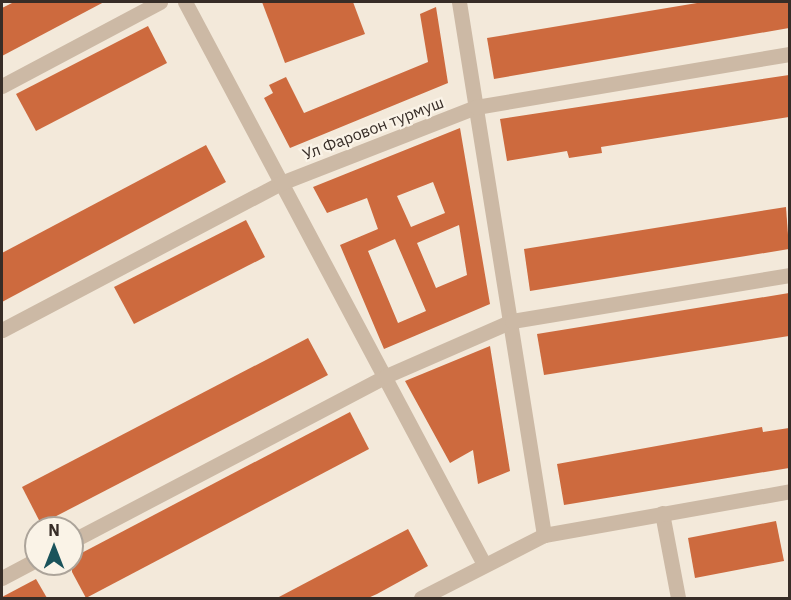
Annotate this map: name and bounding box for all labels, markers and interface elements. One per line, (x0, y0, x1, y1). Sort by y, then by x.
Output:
street label: Ул Фаровон турмуш (300, 92, 446, 164)
north arrow (24, 516, 84, 576)
text: N (48, 520, 60, 540)

